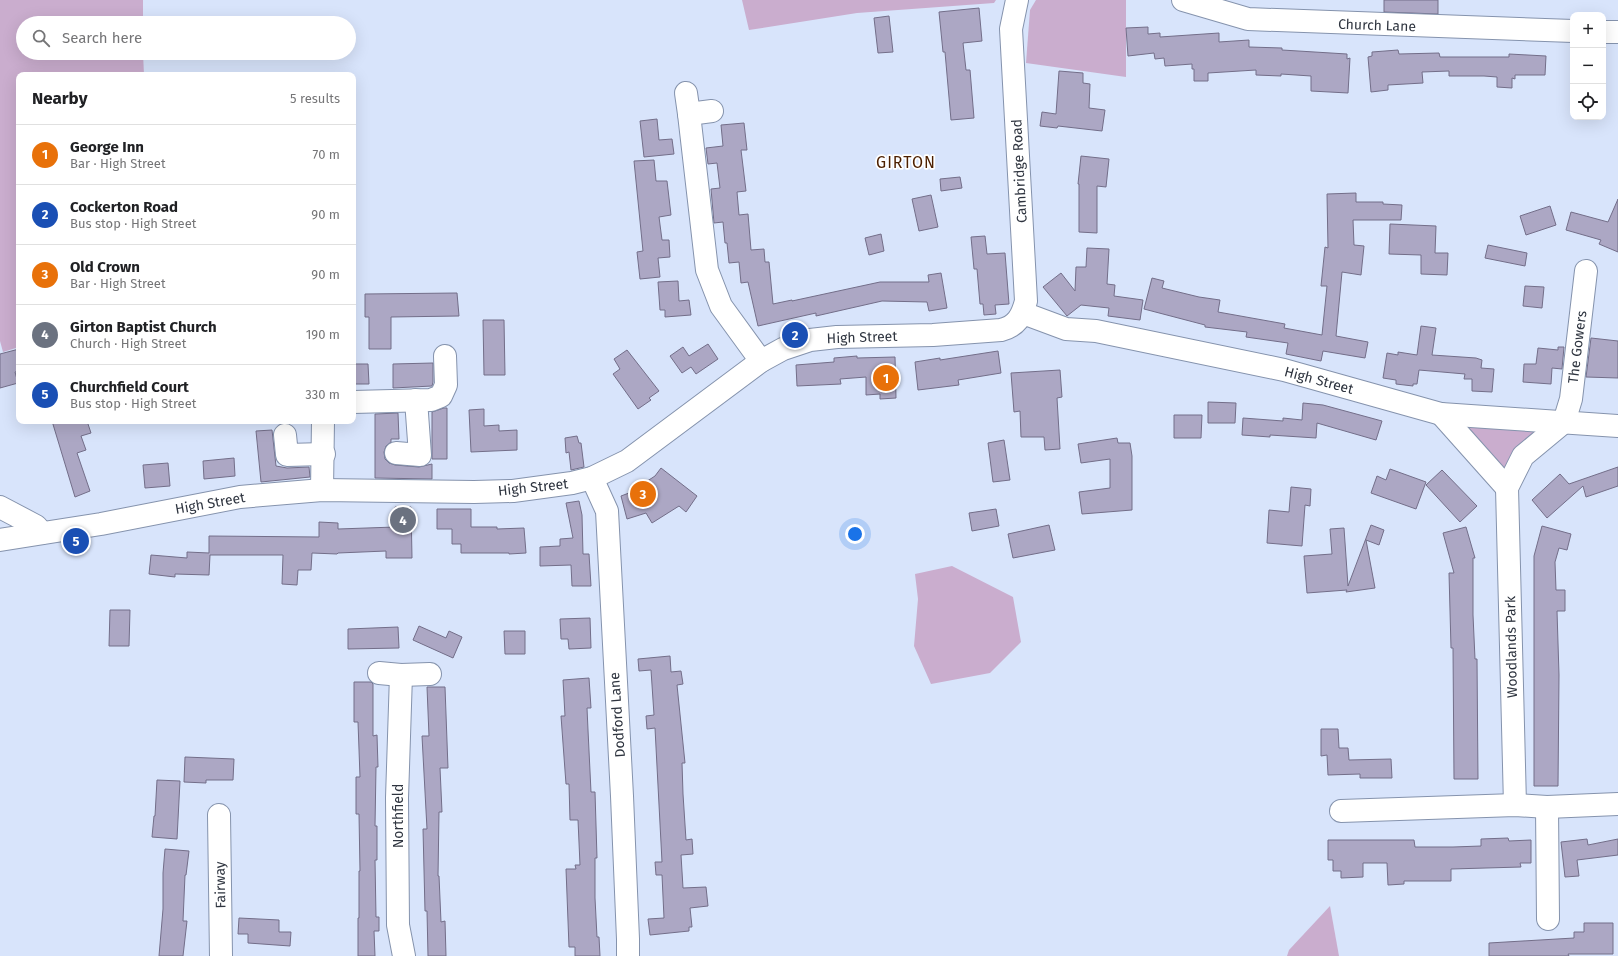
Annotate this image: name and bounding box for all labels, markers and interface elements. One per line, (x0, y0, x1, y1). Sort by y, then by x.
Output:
map controls (1570, 12, 1606, 120)
button: + (1570, 12, 1606, 48)
search box (16, 16, 356, 60)
street label: Church Lane (1338, 16, 1416, 35)
icon: search (30, 27, 52, 49)
text: Search here (62, 29, 142, 47)
button: − (1570, 48, 1606, 84)
button: locate (1570, 84, 1606, 120)
text: Nearby (32, 88, 87, 109)
text: 5 results (290, 91, 340, 106)
street label: Cambridge Road (1008, 119, 1031, 223)
text: George Inn (70, 138, 144, 156)
text: 1 (42, 147, 48, 162)
text: 70 m (313, 147, 340, 162)
district label: GIRTON (876, 153, 936, 172)
text: Bar · High Street (70, 156, 166, 171)
text: Cockerton Road (70, 198, 178, 216)
text: 2 (42, 207, 48, 222)
text: 90 m (311, 207, 340, 222)
text: Bus stop · High Street (70, 216, 196, 231)
text: Old Crown (70, 258, 140, 276)
text: 3 (42, 267, 48, 282)
text: 90 m (311, 267, 340, 282)
text: Bar · High Street (70, 276, 166, 291)
street label: The Gowers (1565, 309, 1590, 384)
text: Girton Baptist Church (70, 318, 217, 336)
pin: 2 (782, 320, 808, 350)
text: 4 (41, 327, 49, 342)
text: 190 m (306, 327, 340, 342)
street label: High Street (826, 328, 899, 347)
text: Church · High Street (70, 336, 186, 351)
pin: 1 (873, 363, 899, 393)
street label: High Street (1283, 363, 1356, 398)
text: Churchfield Court (70, 378, 189, 396)
text: 5 (42, 387, 48, 402)
text: 330 m (305, 387, 340, 402)
text: Bus stop · High Street (70, 396, 196, 411)
street label: High Street (497, 475, 570, 500)
pin: 3 (630, 479, 656, 509)
street label: High Street (174, 489, 247, 518)
pin: 4 (390, 505, 416, 535)
your location (845, 524, 865, 544)
pin: 5 (63, 526, 89, 556)
street label: Woodlands Park (1502, 595, 1521, 698)
street label: Dodford Lane (606, 672, 629, 758)
street label: Northfield (390, 784, 407, 848)
street label: Fairway (212, 861, 229, 909)

